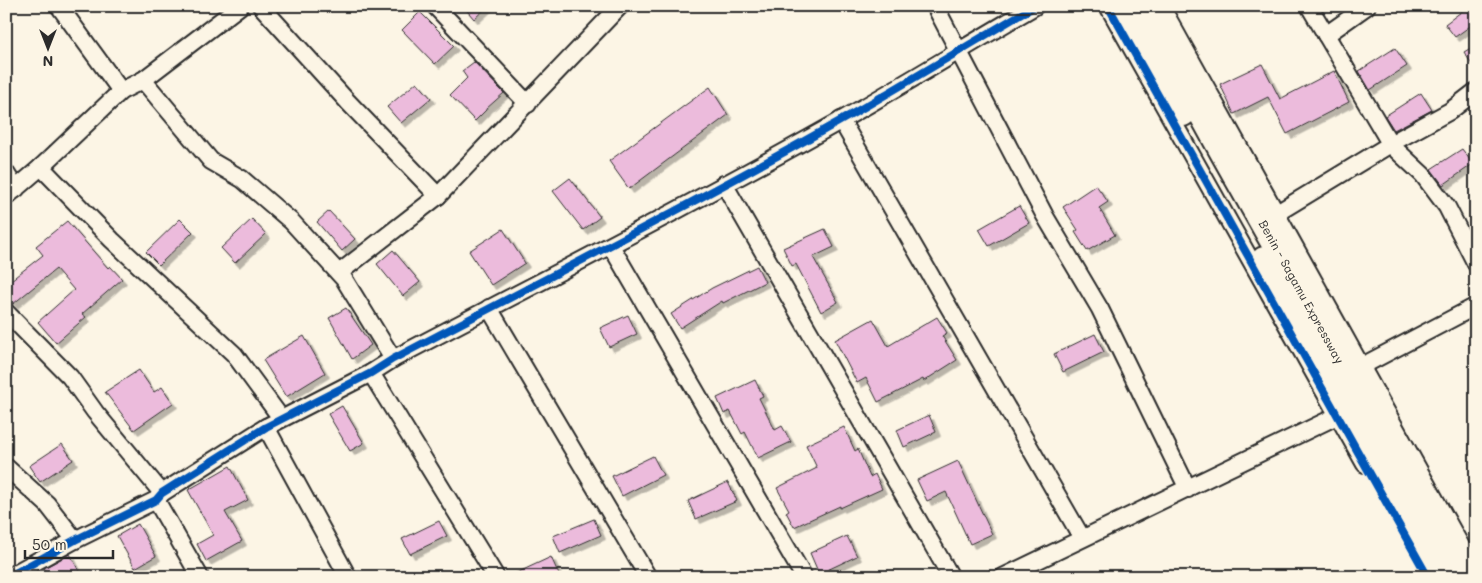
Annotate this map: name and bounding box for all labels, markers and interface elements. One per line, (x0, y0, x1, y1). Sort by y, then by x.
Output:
north arrow (22, 22, 72, 72)
text: N (43, 52, 53, 71)
street label: Benin - Sagamu Expressway (1256, 217, 1348, 366)
scale bar (25, 528, 112, 560)
text: 50 m (32, 534, 67, 554)

